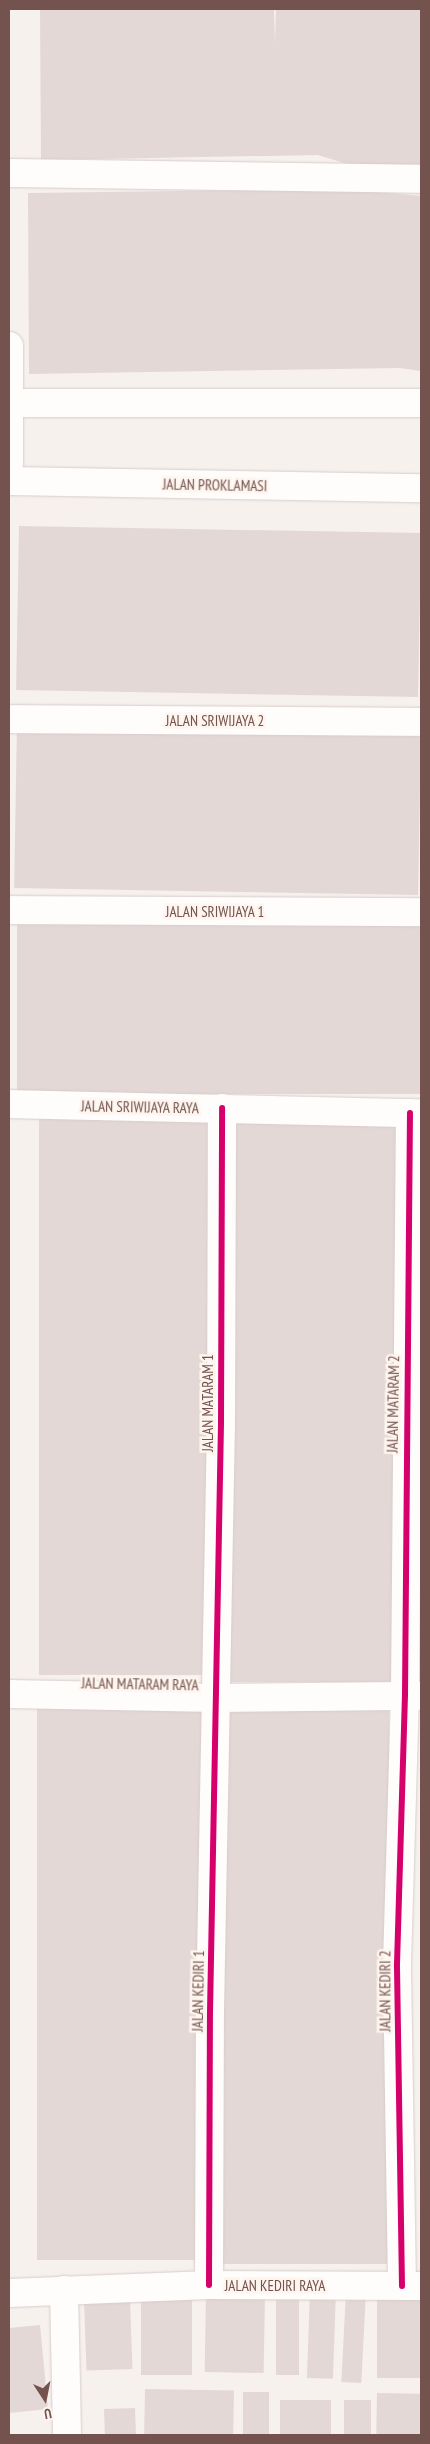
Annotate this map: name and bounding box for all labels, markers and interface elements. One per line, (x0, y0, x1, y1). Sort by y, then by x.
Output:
street label: JALAN PROKLAMASI (163, 475, 267, 495)
street label: JALAN SRIWIJAYA 2 (166, 712, 264, 730)
street label: JALAN SRIWIJAYA 1 (166, 903, 264, 921)
street label: JALAN SRIWIJAYA RAYA (81, 1097, 199, 1117)
street label: JALAN MATARAM 1 (199, 1354, 217, 1452)
street label: JALAN MATARAM 2 (383, 1355, 403, 1453)
street label: JALAN MATARAM RAYA (81, 1674, 199, 1694)
street label: JALAN KEDIRI 1 (188, 1950, 208, 2032)
street label: JALAN KEDIRI 2 (376, 1950, 394, 2032)
street label: JALAN KEDIRI RAYA (225, 2277, 325, 2295)
north arrow (20, 2374, 70, 2424)
text: U (43, 2404, 53, 2423)

